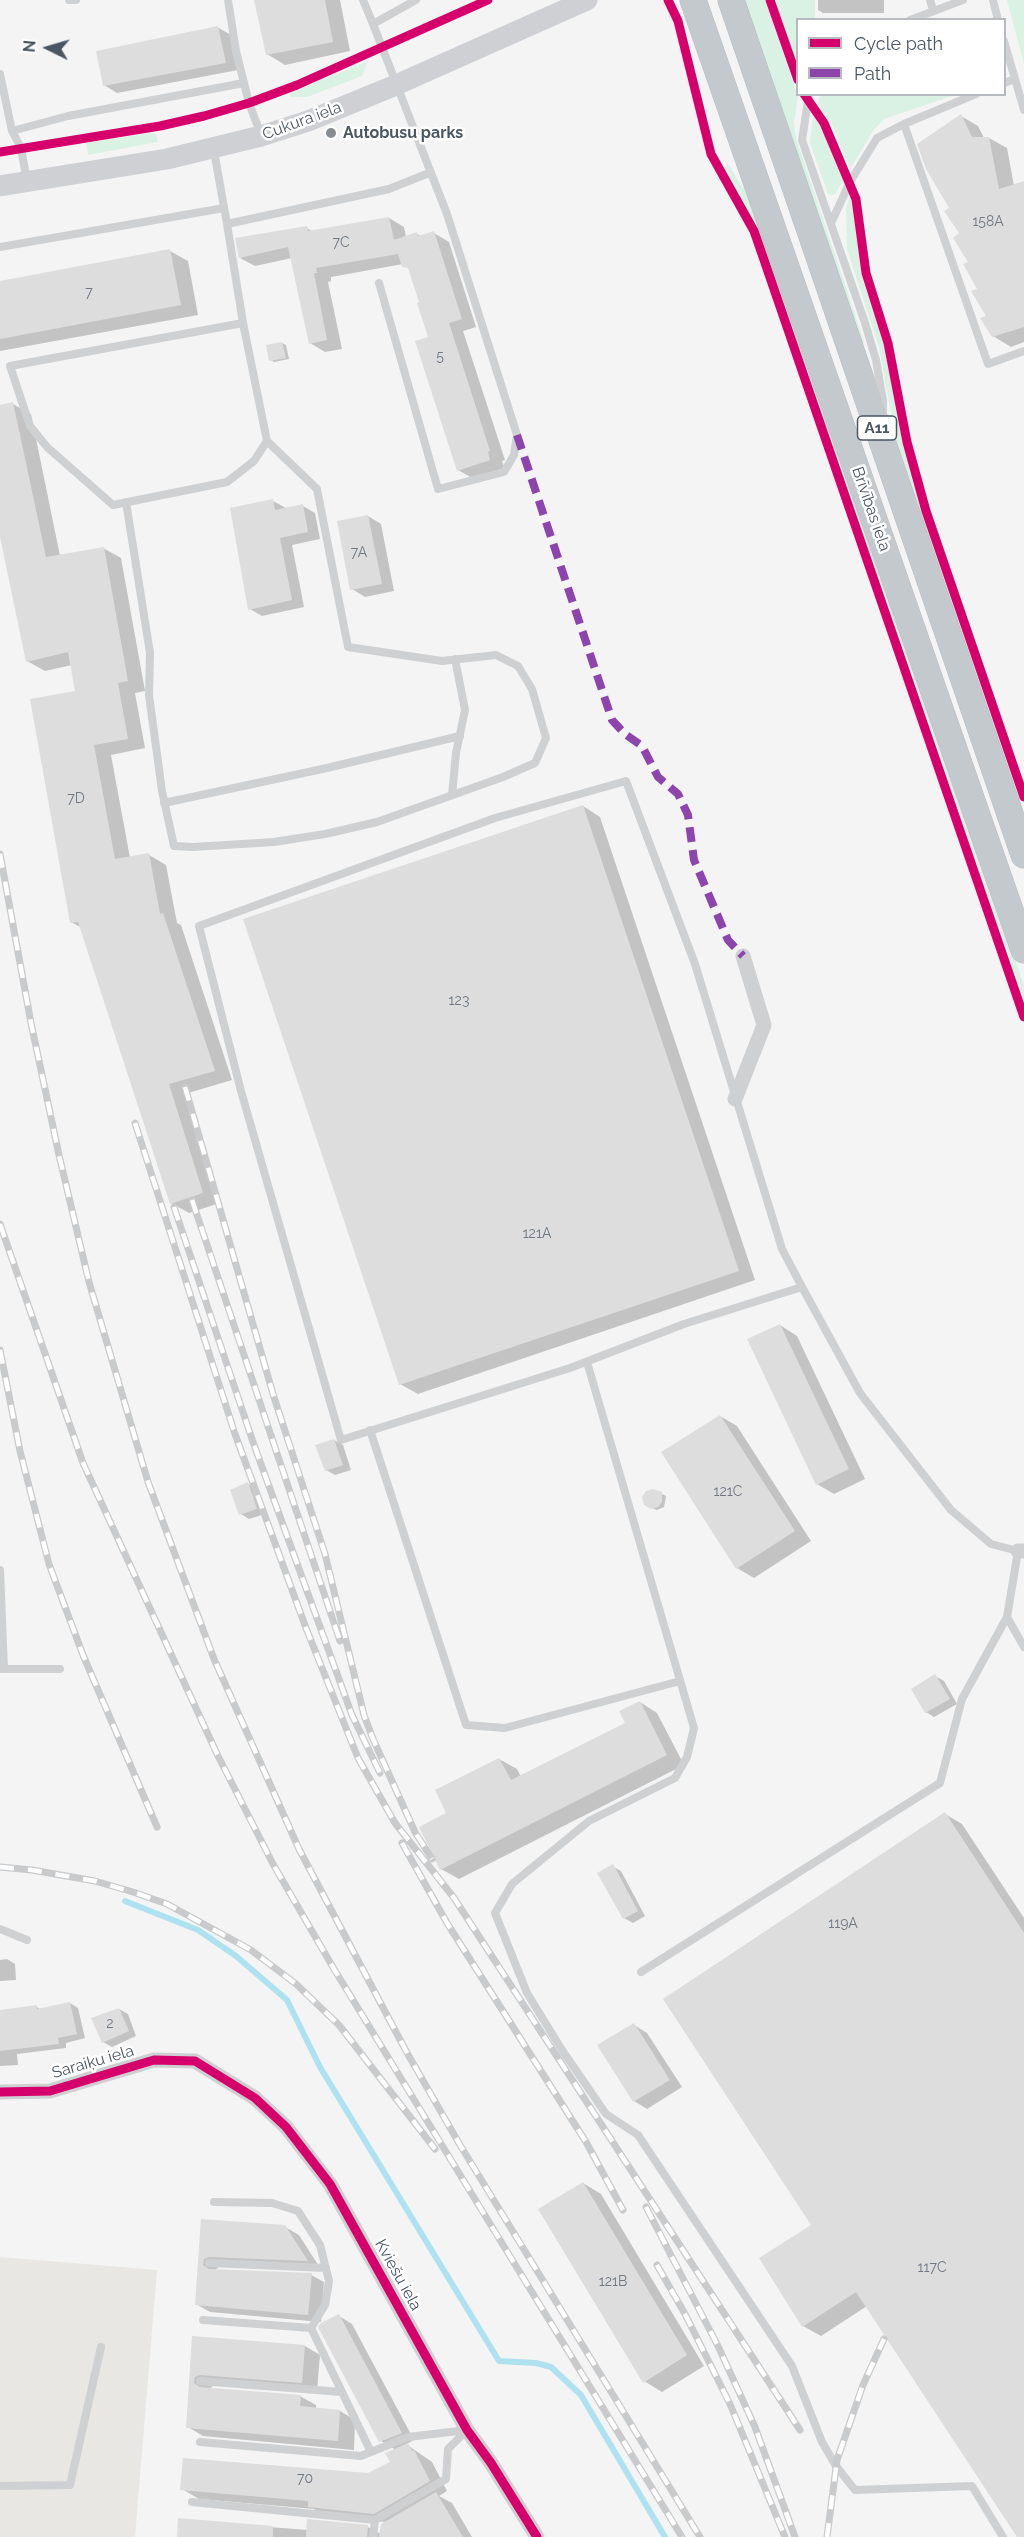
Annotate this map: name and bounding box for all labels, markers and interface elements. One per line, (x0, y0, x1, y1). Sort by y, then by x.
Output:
north arrow (18, 18, 78, 78)
legend (796, 18, 1006, 96)
text: Cycle path (854, 33, 943, 54)
text: N (20, 39, 40, 53)
text: Path (854, 63, 891, 84)
street label: Cukura iela (260, 98, 344, 144)
place label: Autobusu parks (343, 123, 463, 143)
marker: Autobusu parks (324, 126, 338, 140)
house number: 158A (972, 214, 1004, 230)
house number: 7C (332, 235, 350, 251)
house number: 7 (85, 285, 93, 301)
house number: 5 (436, 349, 444, 365)
road number: A11 (858, 416, 896, 440)
street label: Brīvības iela (848, 464, 894, 554)
house number: 7A (351, 545, 367, 561)
house number: 7D (67, 791, 85, 807)
house number: 123 (449, 993, 469, 1009)
house number: 121A (523, 1226, 551, 1242)
house number: 121C (714, 1484, 742, 1500)
house number: 119A (828, 1916, 858, 1932)
house number: 2 (106, 2016, 114, 2032)
street label: Saraiķu iela (50, 2041, 136, 2083)
street label: Kviešu iela (371, 2236, 425, 2314)
house number: 117C (917, 2260, 947, 2276)
house number: 121B (599, 2274, 627, 2290)
house number: 70 (297, 2471, 313, 2487)

